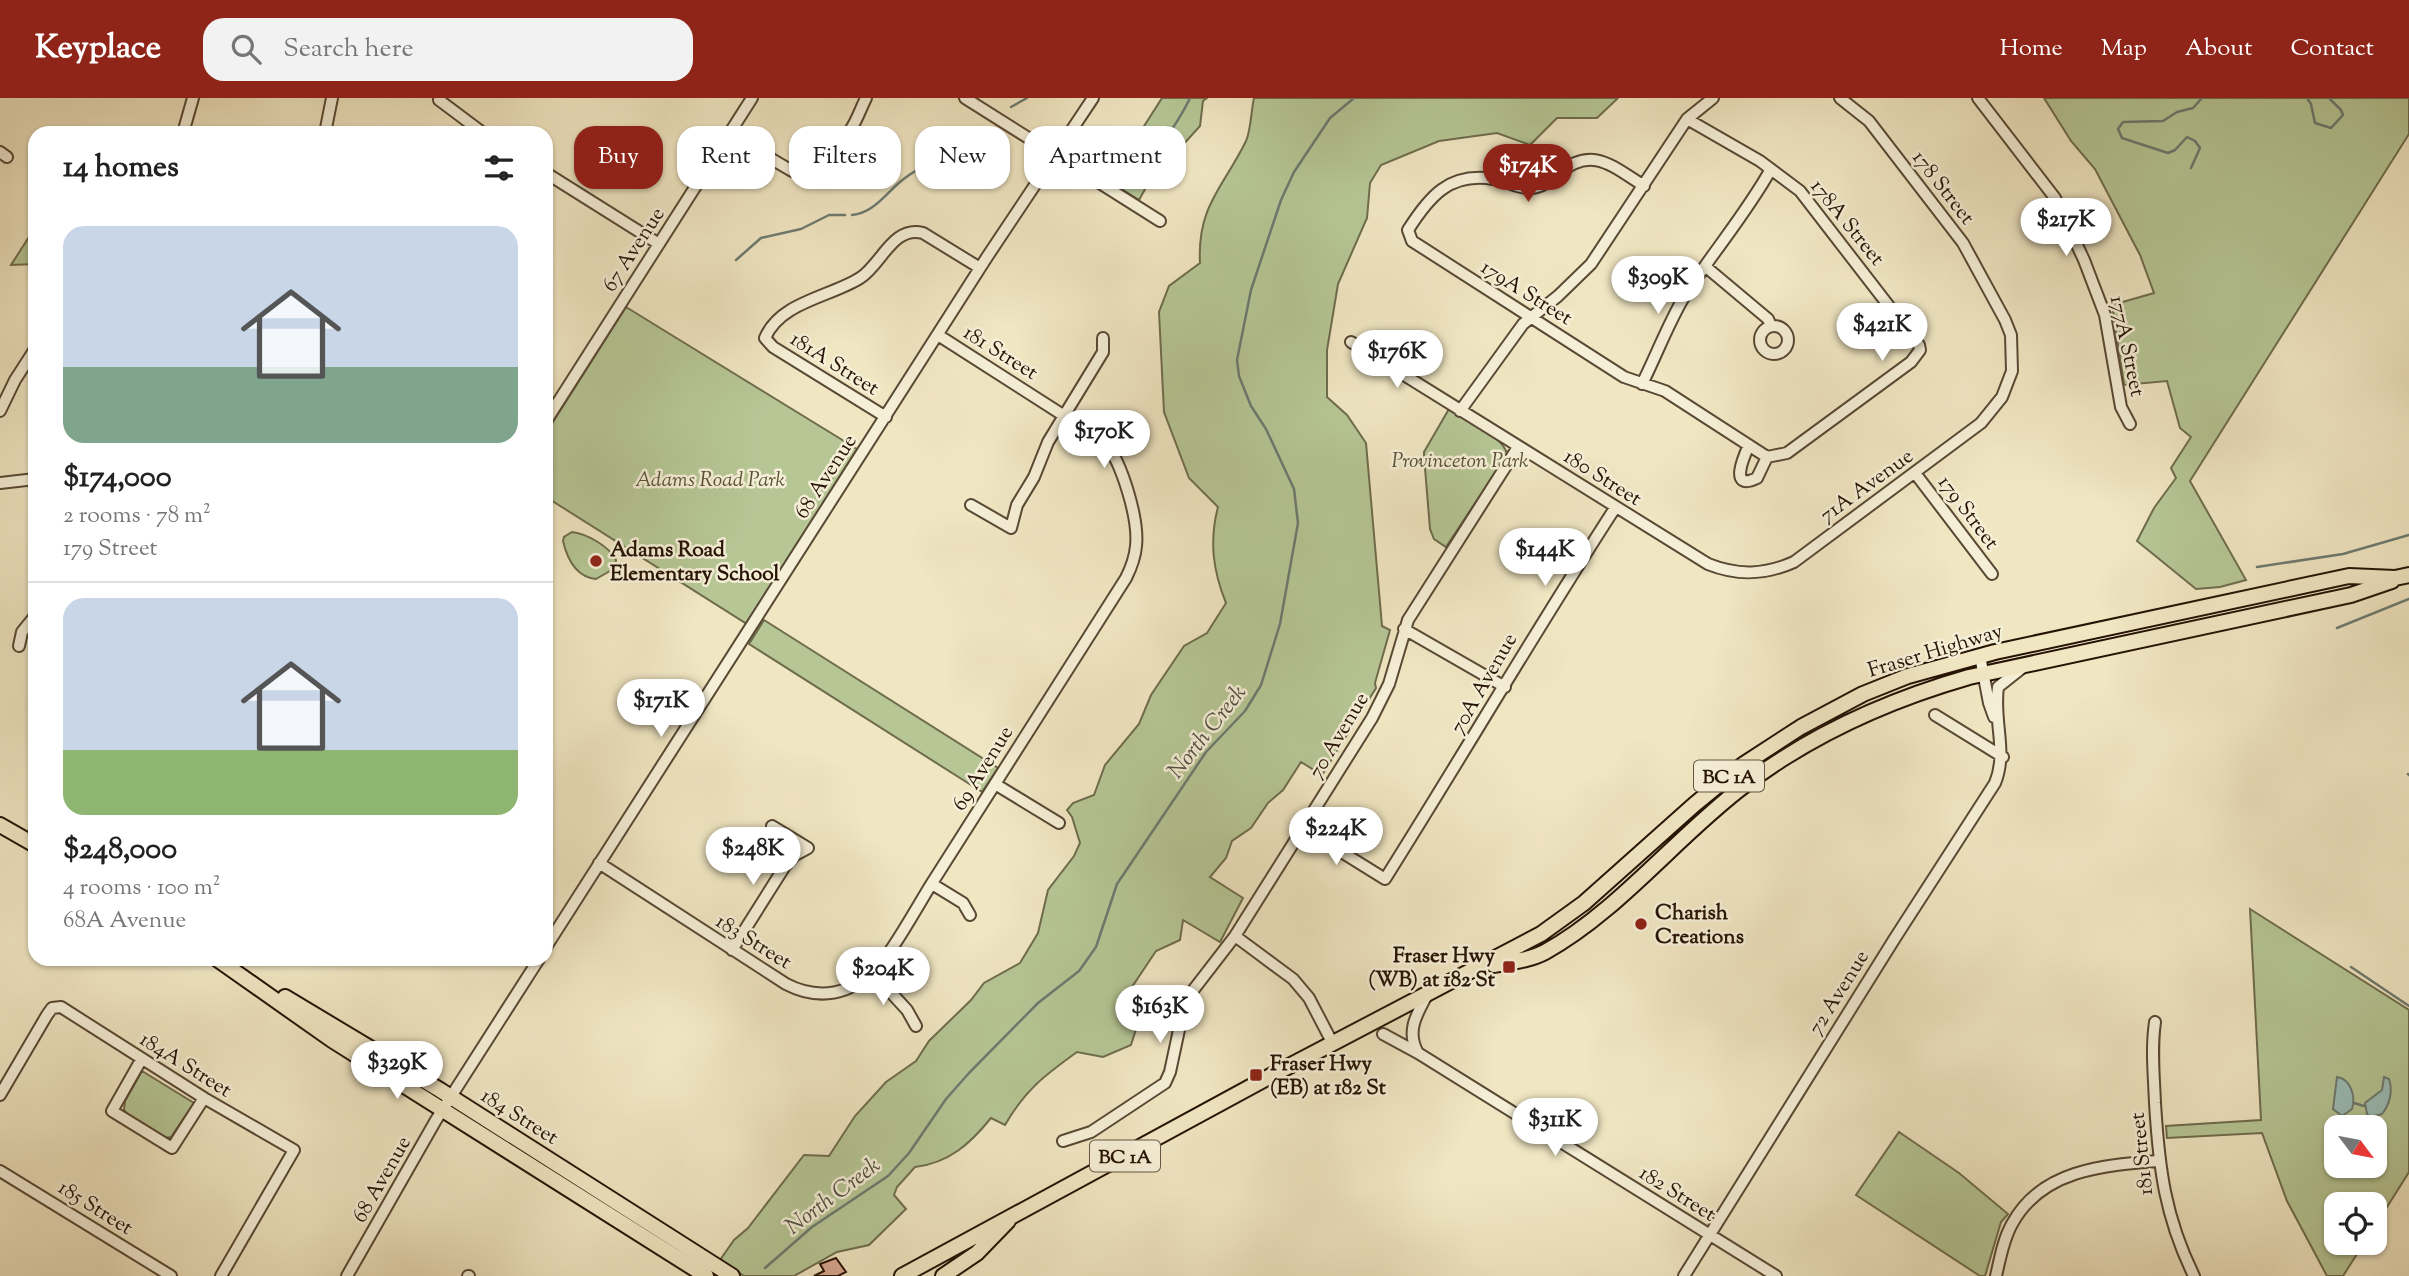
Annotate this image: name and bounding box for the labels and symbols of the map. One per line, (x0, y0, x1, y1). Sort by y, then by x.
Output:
pin: $174K (1479, 144, 1577, 204)
street label: 178 Street (1904, 145, 1981, 232)
street label: 178A Street (1802, 174, 1891, 273)
pin: $217K (2017, 198, 2115, 258)
street label: 67 Avenue (596, 202, 673, 298)
street label: 179A Street (1474, 254, 1578, 334)
pin: $309K (1609, 256, 1707, 316)
street label: 177A Street (2101, 293, 2151, 400)
pin: $421K (1833, 303, 1931, 363)
street label: 181 Street (957, 319, 1043, 389)
street label: 181A Street (783, 325, 885, 404)
pin: $176K (1348, 330, 1446, 390)
pin: $170K (1055, 410, 1153, 470)
street label: 68 Avenue (788, 429, 865, 525)
street label: 71A Avenue (1814, 442, 1920, 531)
street label: 180 Street (1557, 443, 1647, 515)
park label: Provinceton Park (1391, 447, 1529, 477)
park label: Adams Road Park (635, 466, 786, 496)
street label: 179 Street (1929, 470, 2005, 557)
pin: $144K (1496, 528, 1594, 588)
place label: Adams Road Elementary School (610, 536, 780, 590)
marker: Adams Road Elementary School (588, 553, 604, 569)
street label: Fraser Highway (1864, 617, 2007, 687)
street label: 70A Avenue (1444, 628, 1526, 740)
water label: North Creek (1161, 678, 1255, 787)
pin: $171K (612, 680, 710, 739)
street label: 70 Avenue (1302, 687, 1377, 785)
street label: 69 Avenue (946, 721, 1022, 817)
road number: BC 1A (1694, 761, 1764, 792)
pin: $224K (1287, 808, 1385, 867)
pin: $248K (704, 828, 802, 887)
place label: Charish Creations (1655, 899, 1744, 953)
street label: 183 Street (709, 907, 797, 978)
marker: Charish Creations (1633, 916, 1649, 932)
place label: Fraser Hwy (WB) at 182 St (1368, 942, 1496, 996)
street label: 72 Avenue (1802, 945, 1878, 1041)
pin: $204K (834, 948, 932, 1007)
marker: Fraser Hwy (WB) at 182 St (1501, 959, 1517, 975)
pin: $163K (1111, 986, 1209, 1045)
street label: 184A Street (133, 1025, 237, 1106)
pin: $329K (348, 1042, 446, 1101)
place label: Fraser Hwy (EB) at 182 St (1270, 1050, 1387, 1104)
marker: Fraser Hwy (EB) at 182 St (1248, 1067, 1264, 1083)
street label: 184 Street (474, 1082, 564, 1153)
pin: $311K (1506, 1098, 1604, 1158)
street label: 181 Street (2124, 1111, 2162, 1197)
north arrow (2324, 1115, 2387, 1178)
street label: 68 Avenue (346, 1131, 420, 1229)
road number: BC 1A (1090, 1140, 1160, 1172)
water label: North Creek (779, 1150, 888, 1244)
street label: 182 Street (1633, 1159, 1721, 1230)
street label: 185 Street (52, 1174, 138, 1244)

